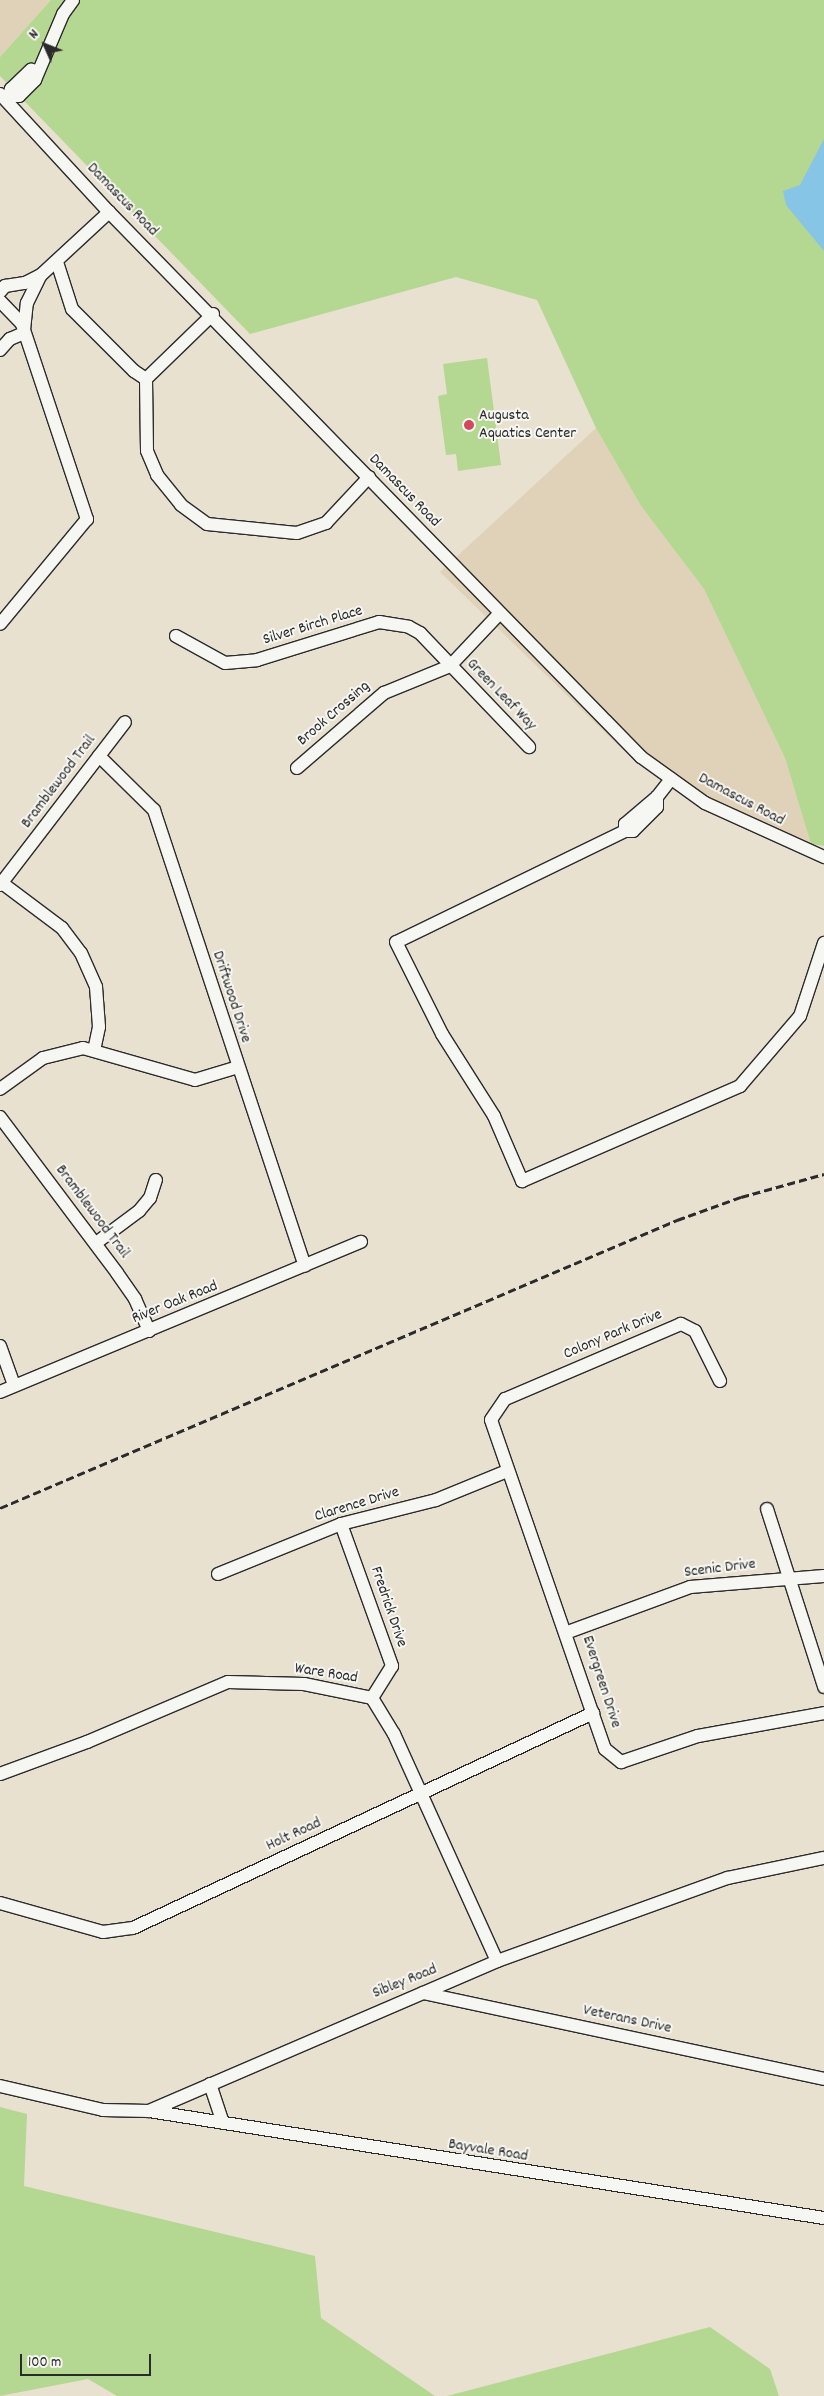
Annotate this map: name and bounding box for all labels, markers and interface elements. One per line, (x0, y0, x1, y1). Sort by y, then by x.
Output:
north arrow (20, 20, 70, 70)
text: N (25, 25, 44, 44)
street label: Damascus Road (82, 159, 162, 241)
place label: Augusta Aquatics Center (479, 406, 576, 444)
marker: Augusta Aquatics Center (463, 419, 475, 431)
street label: Damascus Road (364, 450, 444, 532)
street label: Silver Birch Place (261, 602, 365, 650)
street label: Green Leaf Way (462, 655, 540, 735)
street label: Brook Crossing (294, 677, 374, 751)
street label: Bramblewood Trail (18, 731, 100, 833)
street label: Damascus Road (695, 769, 787, 831)
street label: Driftwood Drive (207, 949, 255, 1045)
street label: Bramblewood Trail (51, 1161, 133, 1263)
street label: River Oak Road (129, 1277, 221, 1329)
street label: Colony Park Drive (561, 1306, 665, 1364)
street label: Clarence Drive (312, 1483, 402, 1527)
street label: Scenic Drive (683, 1555, 757, 1583)
street label: Fredrick Drive (365, 1564, 411, 1650)
street label: Evergreen Drive (577, 1633, 625, 1731)
street label: Ware Road (293, 1660, 359, 1688)
street label: Holt Road (263, 1814, 325, 1856)
street label: Sibley Road (370, 1960, 440, 2004)
street label: Veterans Drive (581, 2001, 673, 2039)
street label: Bayvale Road (447, 2135, 529, 2167)
scale bar (22, 2344, 154, 2376)
text: 100 m (28, 2352, 61, 2374)

